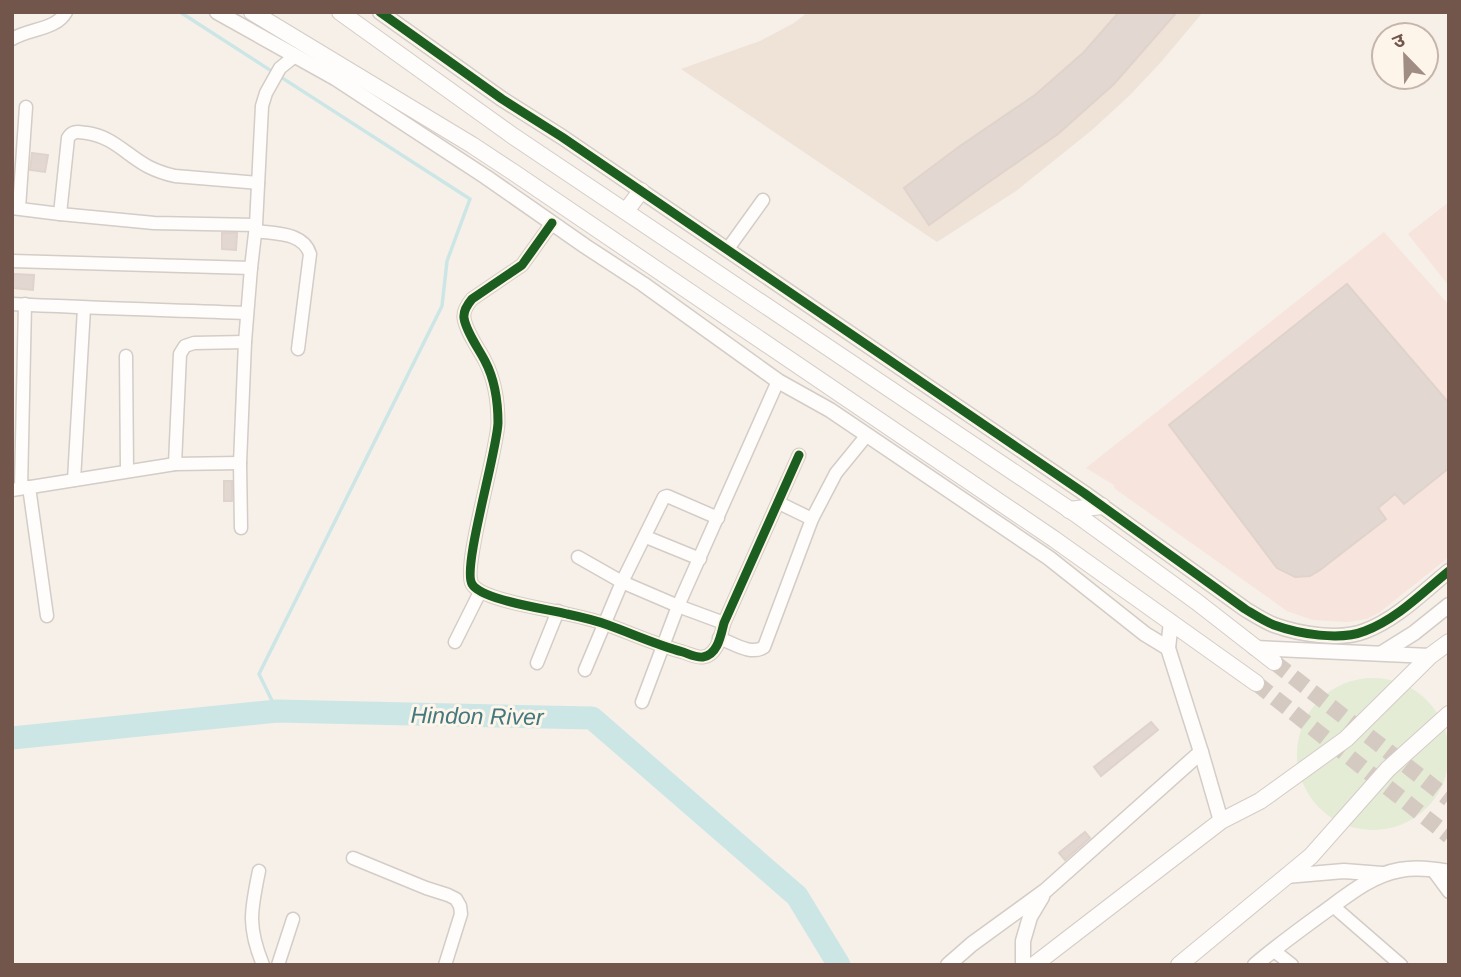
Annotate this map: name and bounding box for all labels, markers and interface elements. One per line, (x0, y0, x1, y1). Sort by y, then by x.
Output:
north arrow (1370, 21, 1440, 91)
text: उ (1389, 29, 1409, 53)
water label: Hindon River (410, 702, 545, 730)

